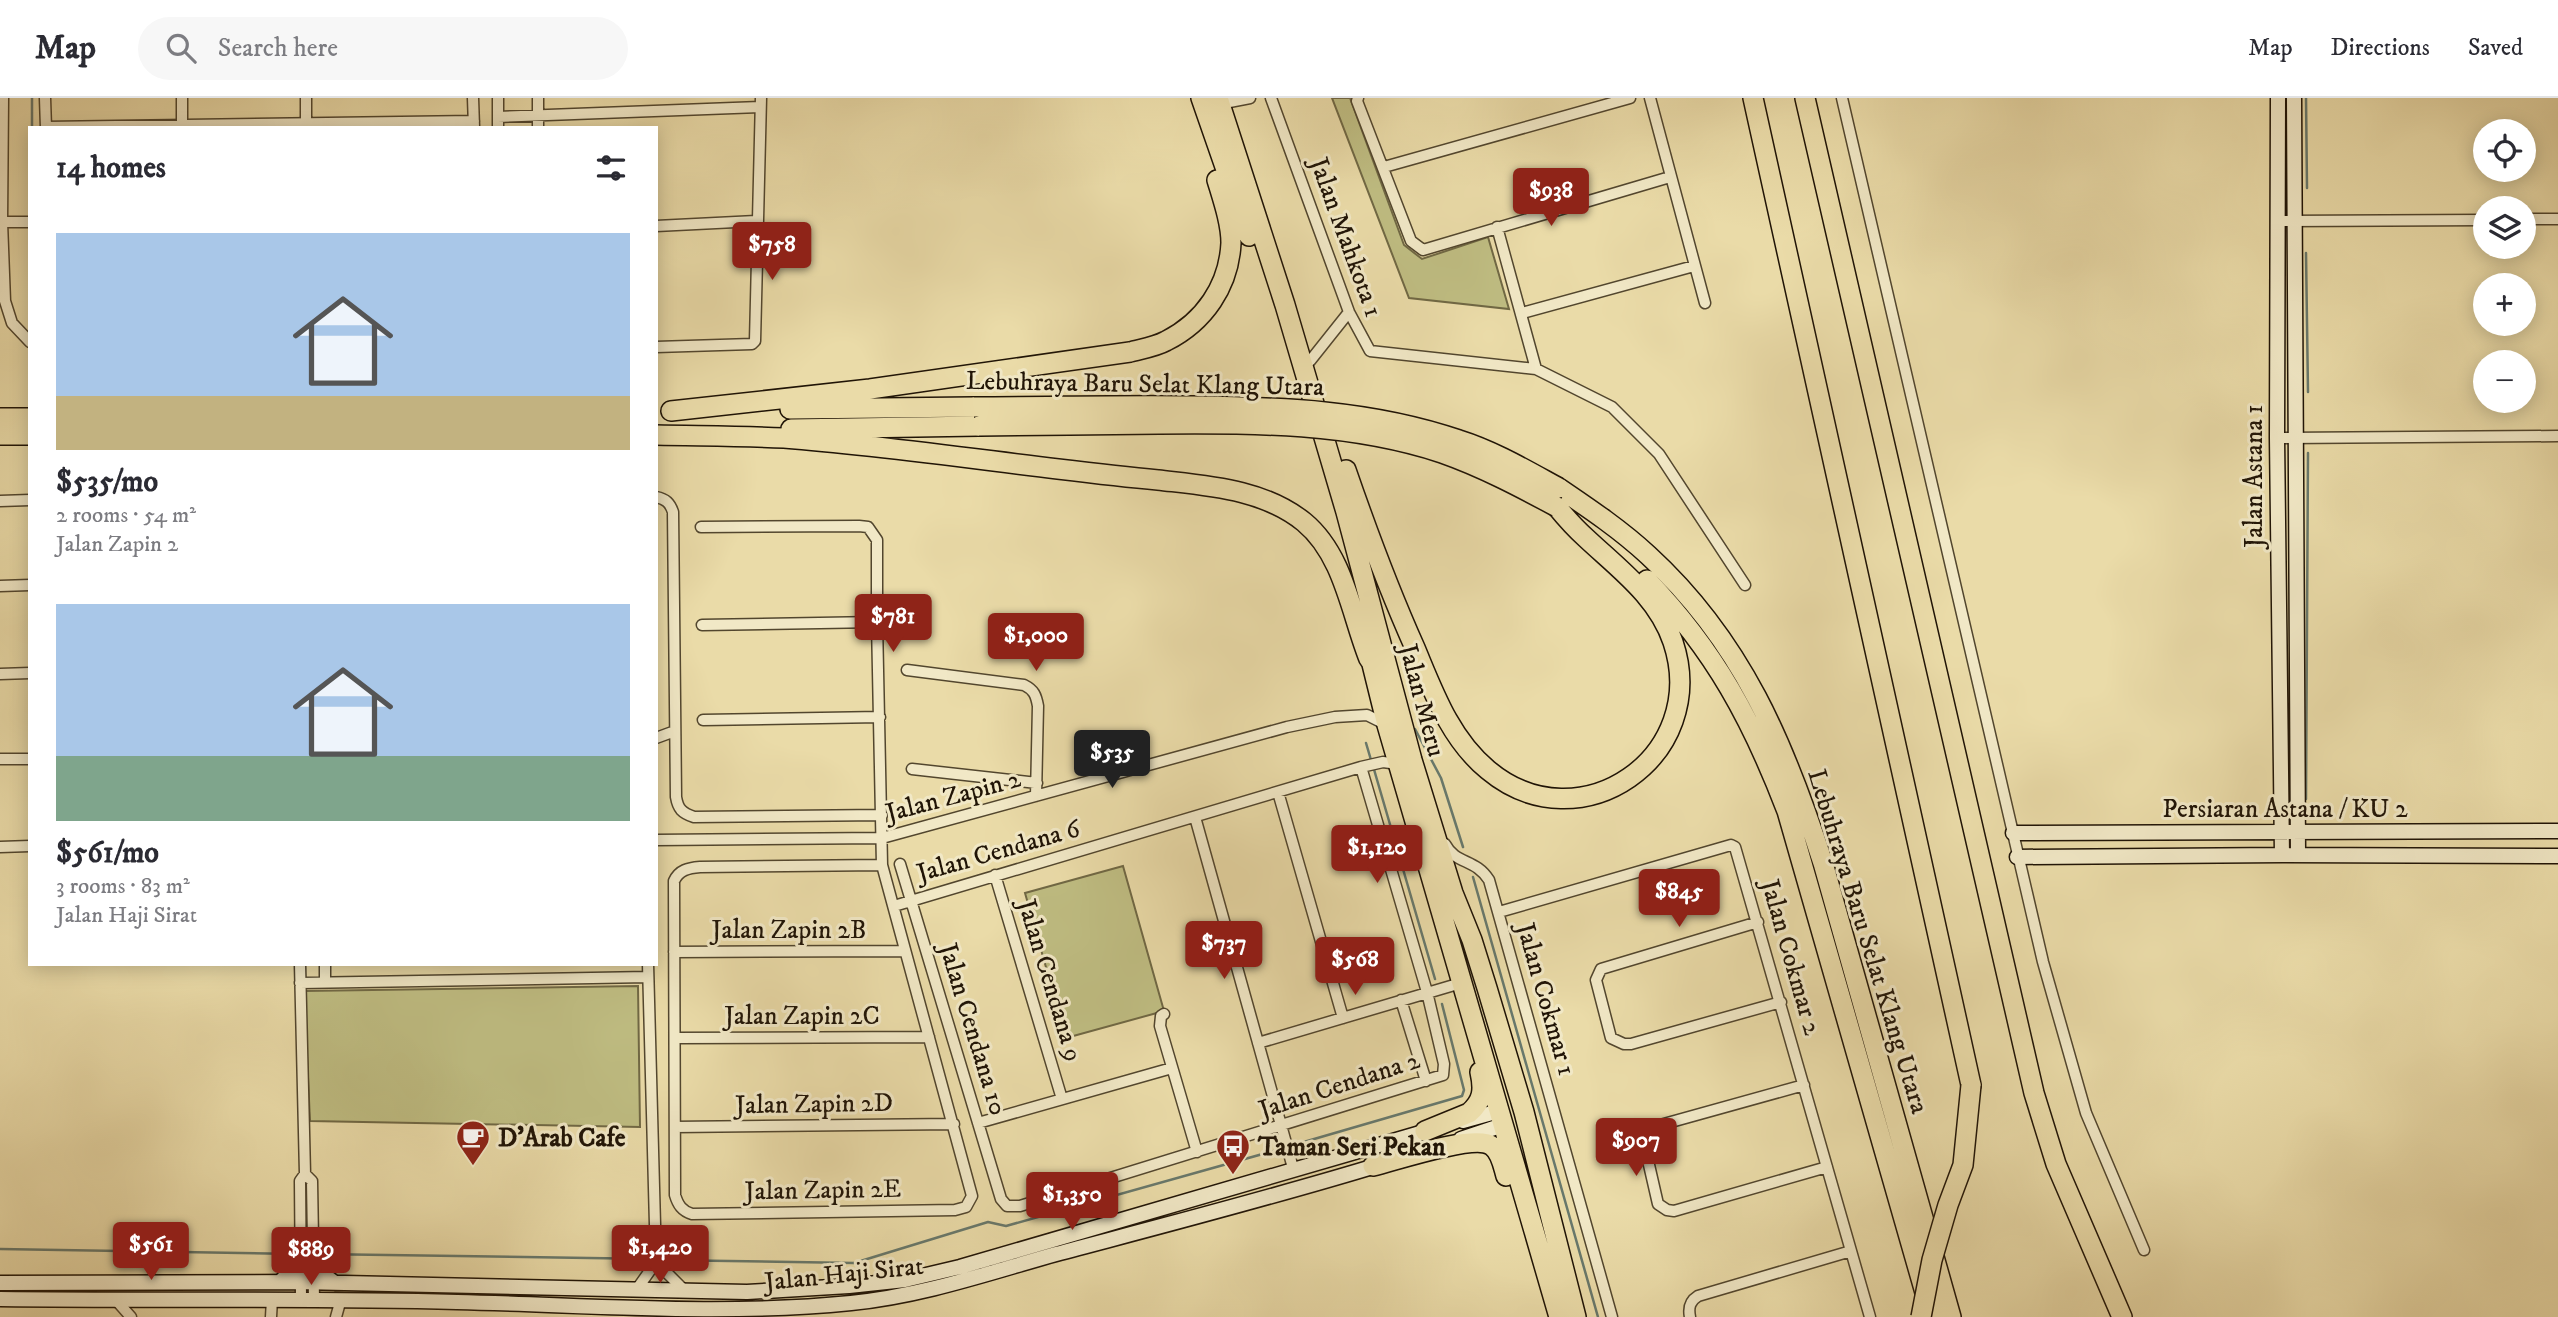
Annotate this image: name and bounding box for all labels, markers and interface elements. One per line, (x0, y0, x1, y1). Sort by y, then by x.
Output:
search box (138, 17, 628, 80)
text: Map (35, 28, 96, 69)
icon: search (162, 29, 200, 67)
text: Search here (218, 32, 338, 65)
text: Map (2248, 33, 2293, 63)
text: Directions (2331, 33, 2430, 63)
text: Saved (2468, 33, 2523, 63)
map controls (2473, 119, 2536, 413)
button: locate (2473, 119, 2536, 182)
icon: filters (592, 149, 630, 187)
text: 14 homes (56, 150, 166, 187)
street label: Jalan Mahkota 1 (1301, 151, 1390, 322)
pin: $938 (1510, 169, 1592, 228)
text: $938 (1529, 176, 1573, 205)
button: layers (2473, 196, 2536, 259)
pin: $758 (731, 222, 813, 282)
text: $758 (748, 230, 796, 259)
button: + (2473, 273, 2536, 336)
icon: home (280, 278, 406, 404)
button: − (2473, 350, 2536, 413)
street label: Lebuhraya Baru Selat Klang Utara (965, 365, 1324, 404)
street label: Jalan Astana 1 (2238, 404, 2271, 550)
text: $535/mo (56, 464, 158, 501)
text: 2 rooms · 54 m² (56, 501, 196, 530)
text: Jalan Zapin 2 (56, 530, 178, 559)
pin: $781 (852, 594, 934, 654)
text: $781 (871, 602, 915, 631)
pin: $1,000 (979, 614, 1093, 673)
text: $1,000 (1004, 621, 1068, 650)
street label: Jalan Meru (1390, 639, 1452, 760)
icon: home (280, 649, 406, 775)
pin: $535 (1071, 730, 1153, 790)
text: $535 (1090, 738, 1134, 767)
street label: Jalan Zapin 2 (880, 763, 1025, 831)
street label: Lebuhraya Baru Selat Klang Utara (1799, 765, 1936, 1118)
street label: Persiaran Astana / KU 2 (2162, 793, 2408, 826)
street label: Jalan Cendana 6 (911, 812, 1085, 891)
pin: $1,120 (1320, 826, 1434, 885)
text: $1,120 (1347, 833, 1407, 862)
text: $561/mo (56, 835, 159, 872)
pin: $845 (1638, 870, 1720, 929)
text: 3 rooms · 83 m² (56, 872, 190, 901)
street label: Jalan Cokmar 2 (1752, 874, 1829, 1039)
text: $845 (1655, 877, 1703, 906)
street label: Jalan Cendana 9 (1009, 894, 1090, 1065)
text: Jalan Haji Sirat (56, 901, 197, 930)
street label: Jalan Zapin 2B (710, 914, 866, 947)
street label: Jalan Cokmar 1 (1508, 917, 1583, 1079)
pin: $737 (1183, 922, 1265, 981)
text: $737 (1201, 929, 1247, 958)
pin: $568 (1314, 937, 1396, 997)
street label: Jalan Cendana 10 (930, 938, 1014, 1119)
text: $568 (1331, 945, 1379, 974)
street label: Jalan Zapin 2C (722, 1000, 880, 1033)
street label: Jalan Cendana 2 (1253, 1044, 1424, 1128)
street label: Jalan Zapin 2D (733, 1087, 893, 1122)
cafe icon: D'Arab Cafe (454, 1118, 492, 1167)
pin: $907 (1595, 1118, 1677, 1178)
place label: D'Arab Cafe (498, 1122, 626, 1155)
text: $907 (1612, 1126, 1660, 1155)
bus stop icon: Taman Seri Pekan (1214, 1127, 1252, 1176)
place label: Taman Seri Pekan (1257, 1131, 1446, 1164)
pin: $1,350 (1015, 1172, 1129, 1232)
street label: Jalan Zapin 2E (742, 1173, 902, 1208)
text: $1,350 (1042, 1180, 1102, 1209)
pin: $561 (110, 1222, 192, 1282)
pin: $1,420 (603, 1226, 717, 1285)
pin: $889 (270, 1228, 352, 1287)
text: $561 (129, 1230, 173, 1259)
text: $1,420 (628, 1233, 692, 1262)
text: $889 (287, 1235, 335, 1264)
street label: Jalan Haji Sirat (761, 1250, 925, 1299)

